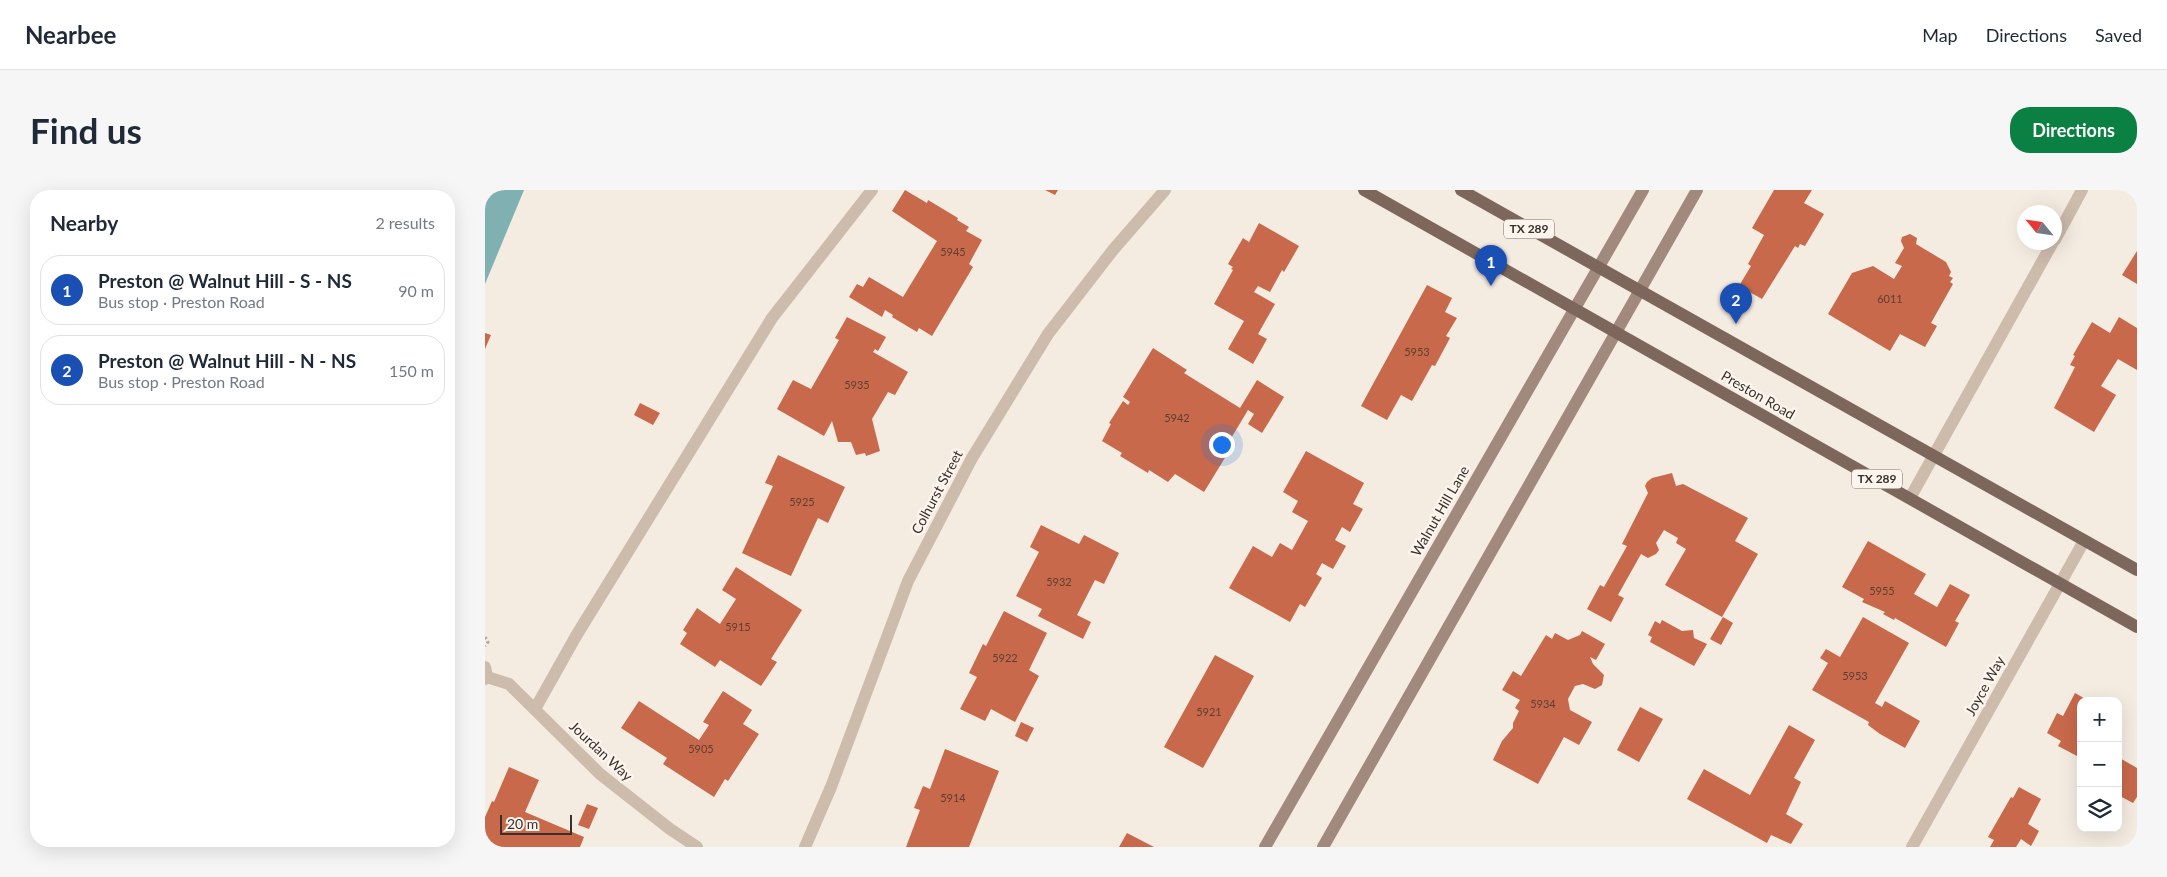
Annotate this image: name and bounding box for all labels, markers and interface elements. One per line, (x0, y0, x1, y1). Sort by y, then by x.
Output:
text: Nearbee (25, 20, 116, 49)
text: Map (1922, 24, 1958, 46)
text: Directions (1986, 24, 2067, 46)
text: Saved (2095, 24, 2142, 46)
button: Directions (2010, 107, 2137, 153)
text: Find us (30, 109, 142, 151)
north arrow (2017, 205, 2062, 250)
text: Nearby (50, 210, 118, 235)
text: 2 results (375, 213, 435, 232)
road number: TX 289 (1504, 220, 1554, 238)
house number: 5945 (940, 245, 966, 258)
pin: 1 (1475, 245, 1507, 286)
text: Preston @ Walnut Hill - S - NS (98, 269, 352, 292)
text: 1 (62, 281, 72, 300)
text: 90 m (398, 281, 434, 300)
pin: 2 (1720, 283, 1752, 324)
text: Bus stop · Preston Road (98, 292, 265, 311)
house number: 6011 (1877, 292, 1903, 305)
house number: 5953 (1404, 345, 1430, 358)
text: Preston @ Walnut Hill - N - NS (98, 349, 356, 372)
text: 2 (62, 361, 72, 380)
text: 150 m (389, 361, 434, 380)
street label: Preston Road (1719, 367, 1798, 422)
text: Bus stop · Preston Road (98, 372, 265, 391)
house number: 5935 (844, 378, 870, 391)
house number: 5942 (1164, 411, 1190, 424)
your location (1209, 432, 1235, 458)
street label: Colhurst Street (907, 447, 966, 537)
street label: Walnut Hill Lane (1407, 462, 1472, 559)
road number: TX 289 (1852, 470, 1902, 488)
house number: 5925 (789, 495, 815, 508)
house number: 5932 (1046, 575, 1072, 588)
house number: 5955 (1869, 584, 1895, 597)
house number: 5915 (725, 620, 751, 633)
house number: 5922 (992, 651, 1018, 664)
street label: Joyce Way (1961, 652, 2008, 719)
house number: 5953 (1842, 669, 1868, 682)
house number: 5934 (1530, 697, 1556, 710)
map controls (2077, 697, 2122, 832)
button: + (2077, 697, 2122, 742)
house number: 5921 (1196, 705, 1222, 718)
street label: Jourdan Way (566, 717, 637, 785)
house number: 5905 (688, 742, 714, 755)
button: − (2077, 742, 2122, 787)
button: layers (2077, 787, 2122, 832)
house number: 5914 (940, 791, 966, 804)
scale bar (500, 812, 573, 835)
text: 20 m (507, 815, 538, 832)

